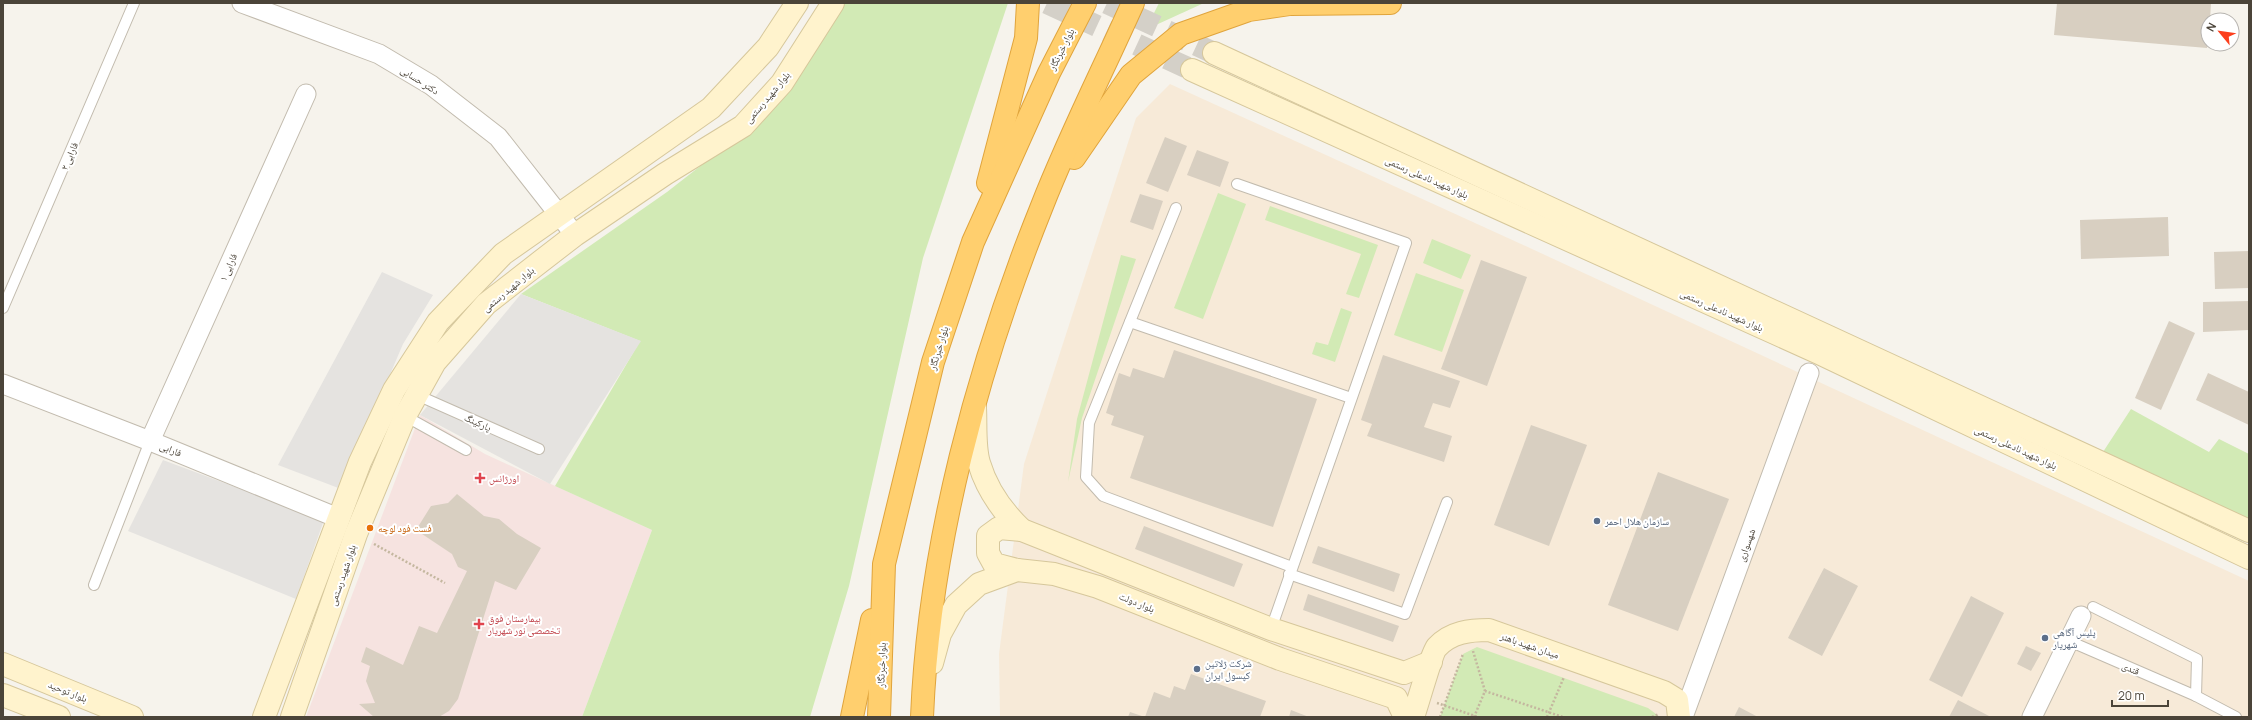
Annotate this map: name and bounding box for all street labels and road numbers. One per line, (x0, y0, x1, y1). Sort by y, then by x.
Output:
street label: بلوار خبرنگار (1044, 25, 1078, 73)
street label: دکتر حسابی (398, 62, 442, 98)
street label: بلوار شهید رستمی (741, 68, 793, 126)
street label: فارابی ۲ (57, 140, 81, 172)
street label: بلوار شهید نادعلی رستمی (1383, 152, 1471, 202)
street label: فارابی ۱ (216, 251, 240, 283)
street label: بلوار شهید رستمی (479, 263, 537, 315)
street label: بلوار شهید نادعلی رستمی (1678, 285, 1766, 335)
street label: بلوار خبرنگار (924, 324, 951, 373)
street label: پارکینگ (462, 410, 494, 434)
street label: بلوار شهید نادعلی رستمی (1972, 422, 2060, 472)
street label: فارابی (158, 438, 184, 460)
street label: شهسواری (1734, 526, 1759, 563)
street label: بلوار شهید رستمی (325, 542, 359, 607)
street label: بلوار دولت (1117, 589, 1157, 616)
street label: میدان شهید باهنر (1498, 628, 1562, 662)
street label: بلوار خبرنگار (873, 642, 889, 689)
street label: قندی (2120, 658, 2142, 678)
street label: بلوار توحید (46, 677, 90, 705)

